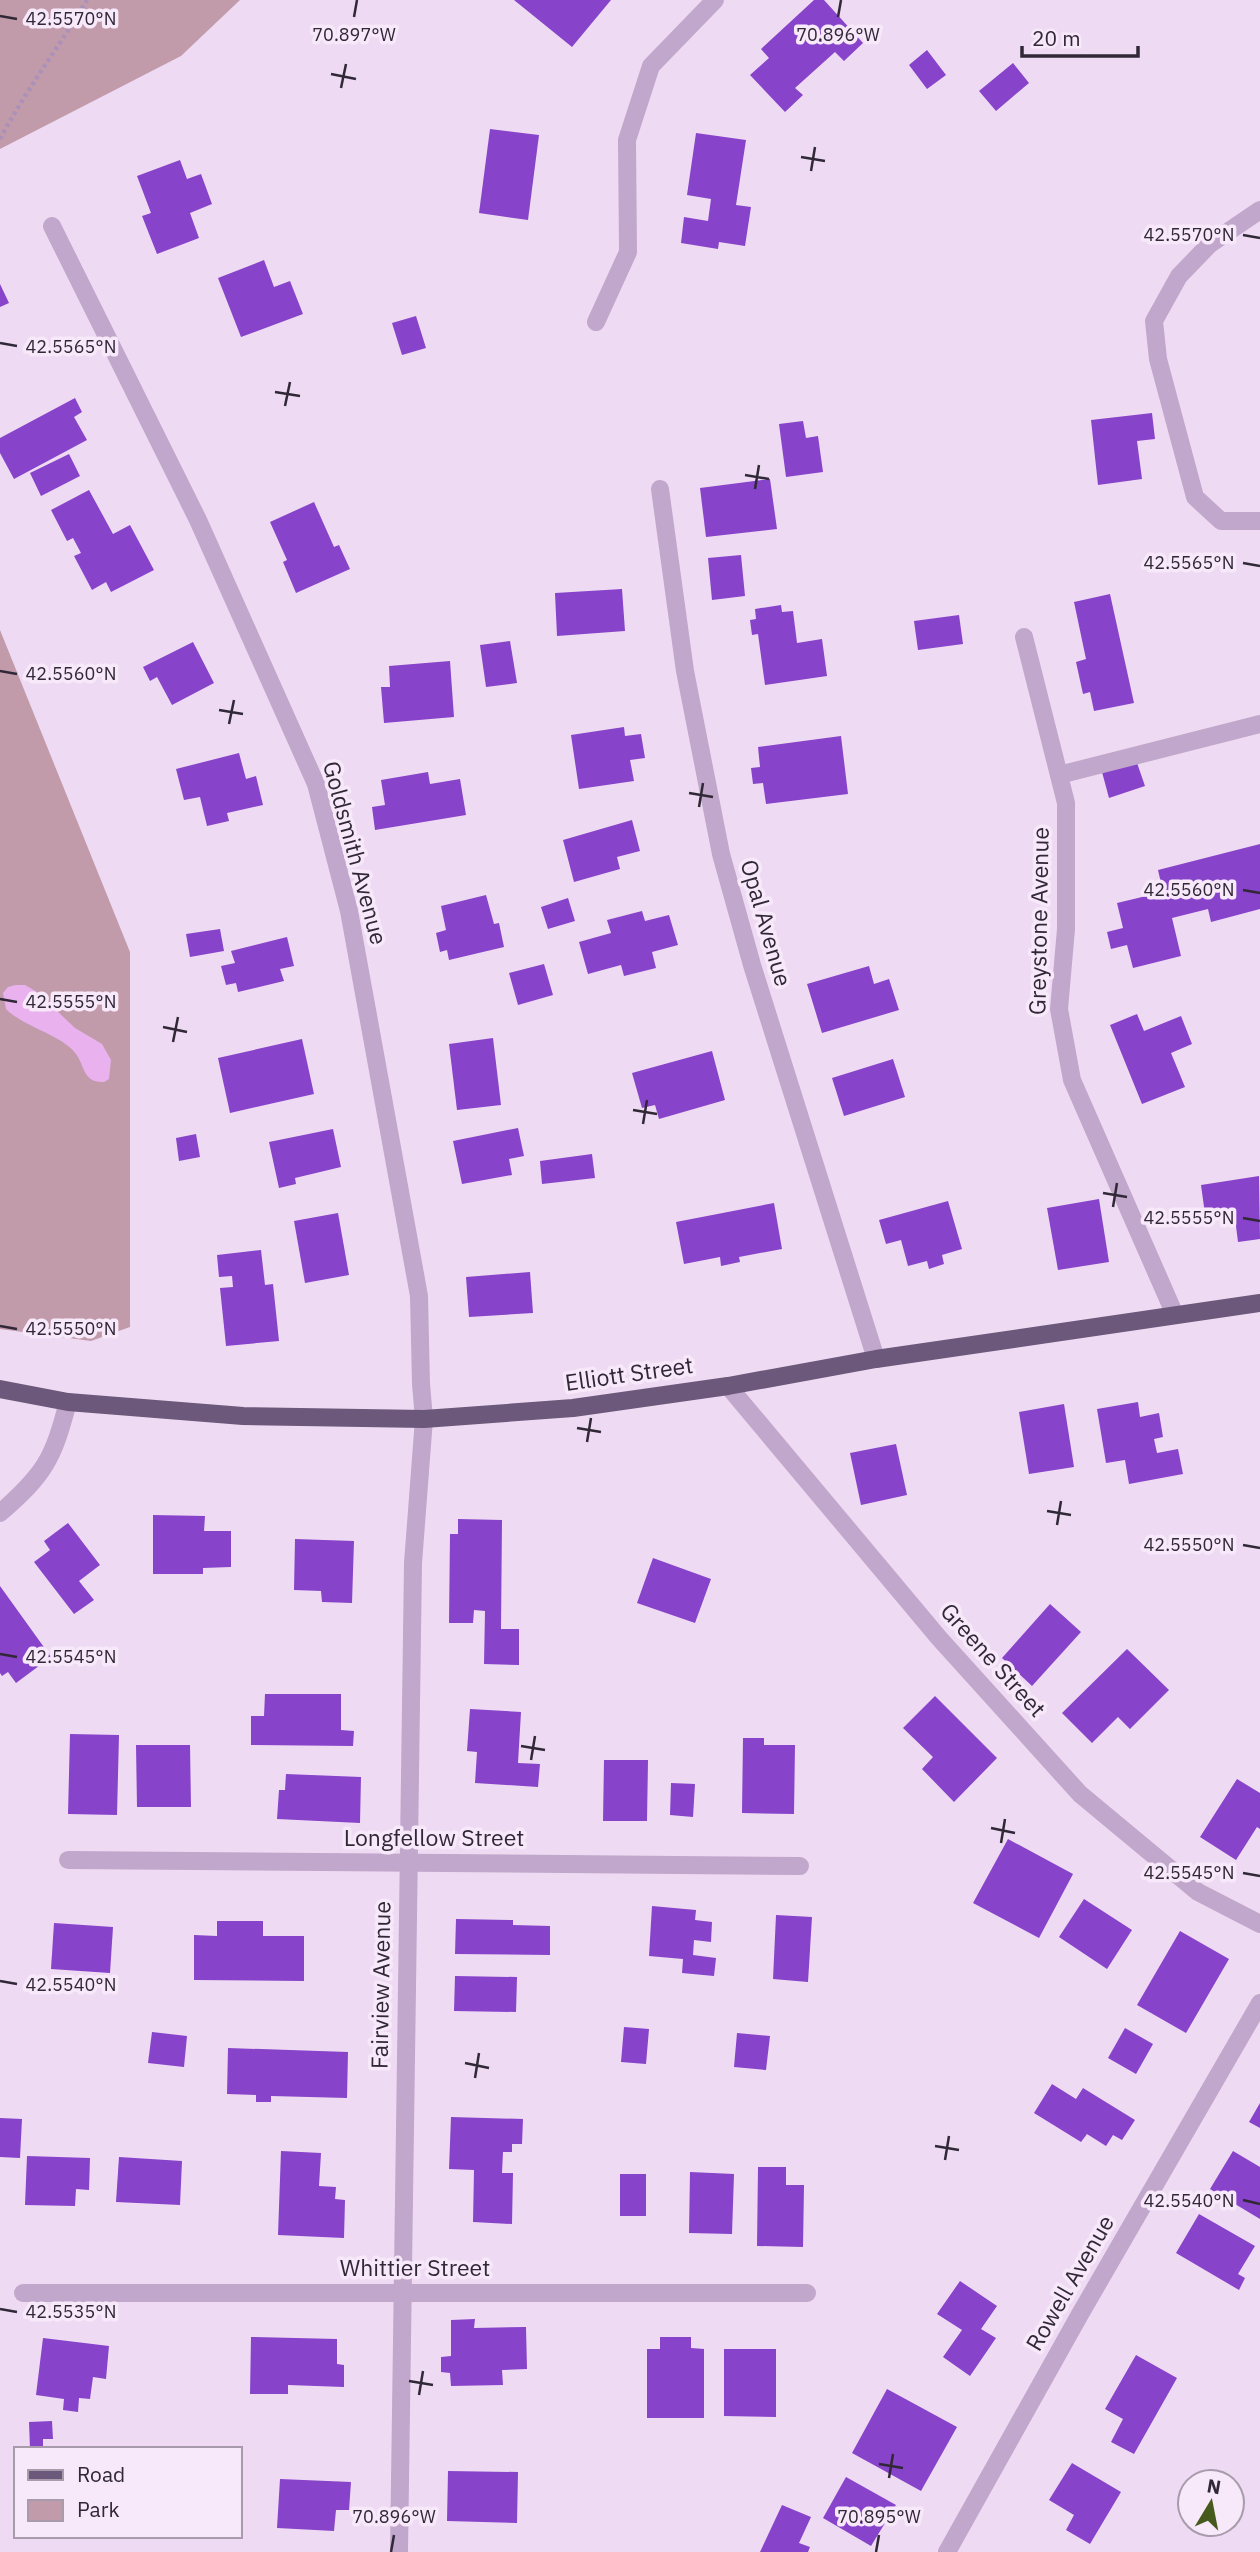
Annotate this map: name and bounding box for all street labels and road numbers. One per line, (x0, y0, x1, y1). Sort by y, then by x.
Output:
street label: Goldsmith Avenue (317, 758, 395, 948)
street label: Greystone Avenue (1021, 827, 1055, 1015)
street label: Opal Avenue (735, 856, 799, 990)
street label: Elliott Street (563, 1349, 695, 1397)
street label: Greene Street (934, 1596, 1053, 1723)
street label: Longfellow Street (344, 1822, 524, 1852)
street label: Fairview Avenue (364, 1901, 396, 2069)
street label: Rowell Avenue (1018, 2209, 1120, 2356)
street label: Whittier Street (340, 2252, 490, 2282)

